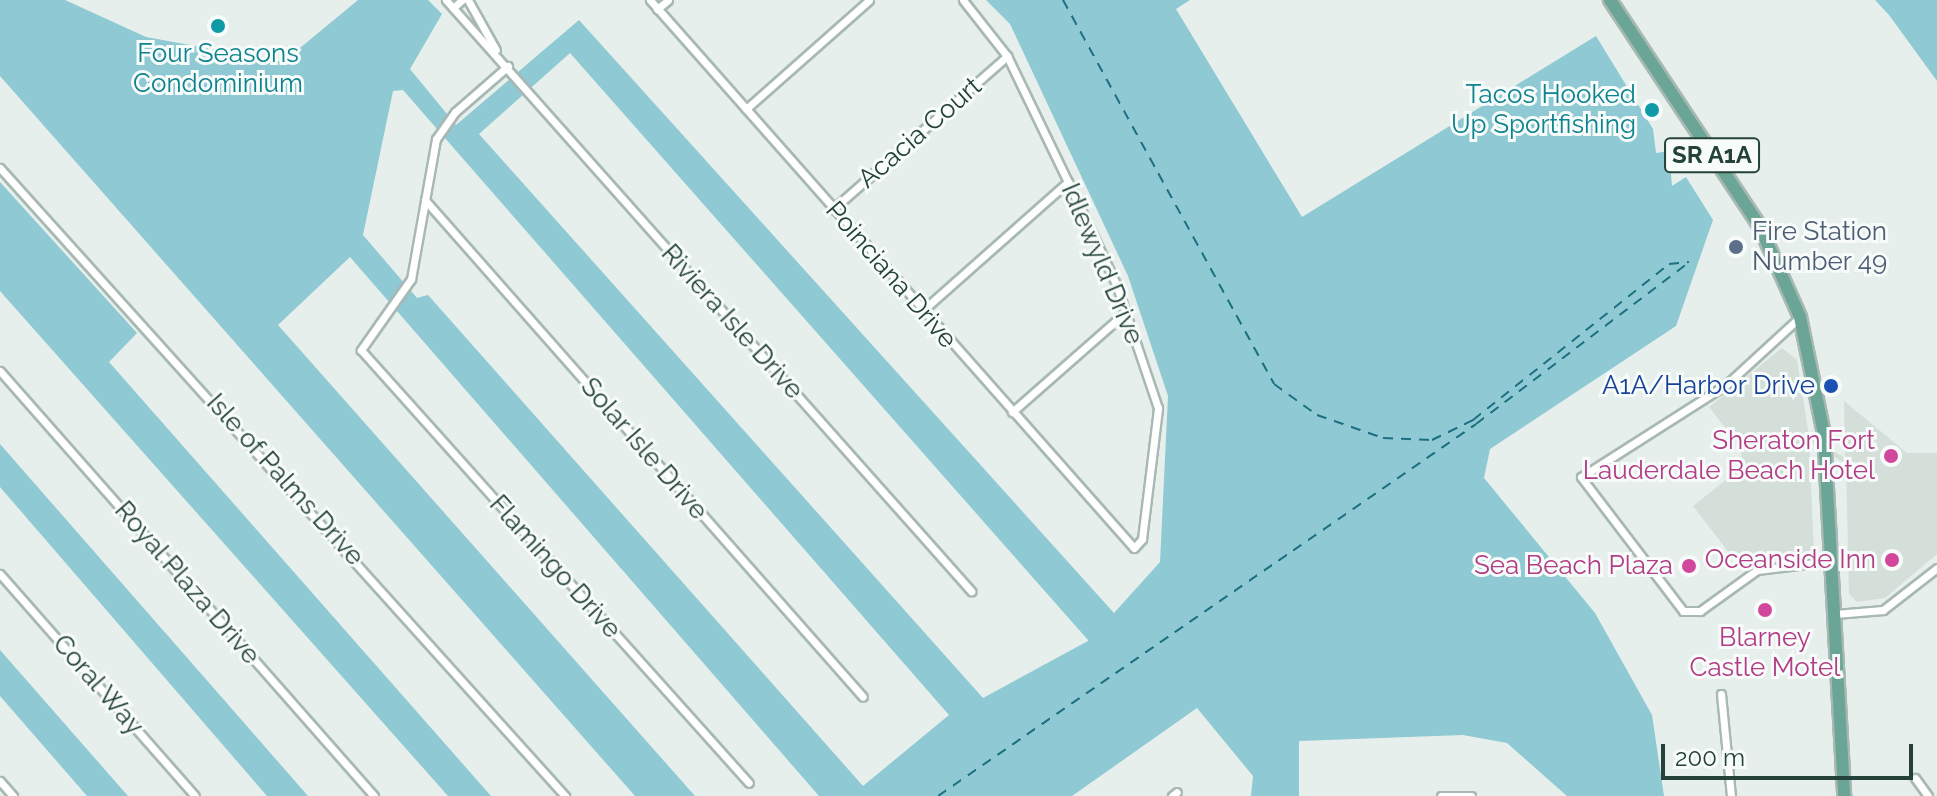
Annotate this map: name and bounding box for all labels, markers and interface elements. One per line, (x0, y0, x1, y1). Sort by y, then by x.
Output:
marker: Four Seasons Condominium (209, 17, 227, 35)
place label: Four Seasons Condominium (133, 38, 303, 100)
street label: Acacia Court (852, 71, 988, 195)
place label: Tacos Hooked Up Sportfishing (1451, 79, 1636, 140)
marker: Tacos Hooked Up Sportfishing (1643, 101, 1661, 119)
road number: SR A1A (1662, 135, 1762, 175)
street label: Idlewyld Drive (1054, 179, 1150, 349)
street label: Poinciana Drive (819, 195, 963, 355)
place label: Fire Station Number 49 (1752, 216, 1888, 278)
street label: Riviera Isle Drive (654, 238, 810, 406)
marker: Fire Station Number 49 (1727, 238, 1745, 256)
place label: A1A/Harbor Drive (1601, 370, 1815, 402)
street label: Solar Isle Drive (574, 372, 714, 526)
marker: A1A/Harbor Drive (1822, 377, 1840, 395)
street label: Isle of Palms Drive (200, 388, 370, 572)
place label: Sheraton Fort Lauderdale Beach Hotel (1583, 425, 1875, 486)
marker: Sheraton Fort Lauderdale Beach Hotel (1882, 447, 1900, 465)
street label: Flamingo Drive (483, 489, 627, 645)
street label: Royal Plaza Drive (108, 495, 266, 671)
place label: Oceanside Inn (1705, 544, 1876, 576)
place label: Sea Beach Plaza (1474, 550, 1673, 582)
marker: Oceanside Inn (1883, 551, 1901, 569)
marker: Sea Beach Plaza (1680, 557, 1698, 575)
marker: Blarney Castle Motel (1756, 601, 1774, 619)
place label: Blarney Castle Motel (1690, 622, 1840, 684)
street label: Coral Way (46, 628, 150, 742)
scale bar (1665, 728, 1917, 778)
text: 200 m (1675, 743, 1745, 772)

